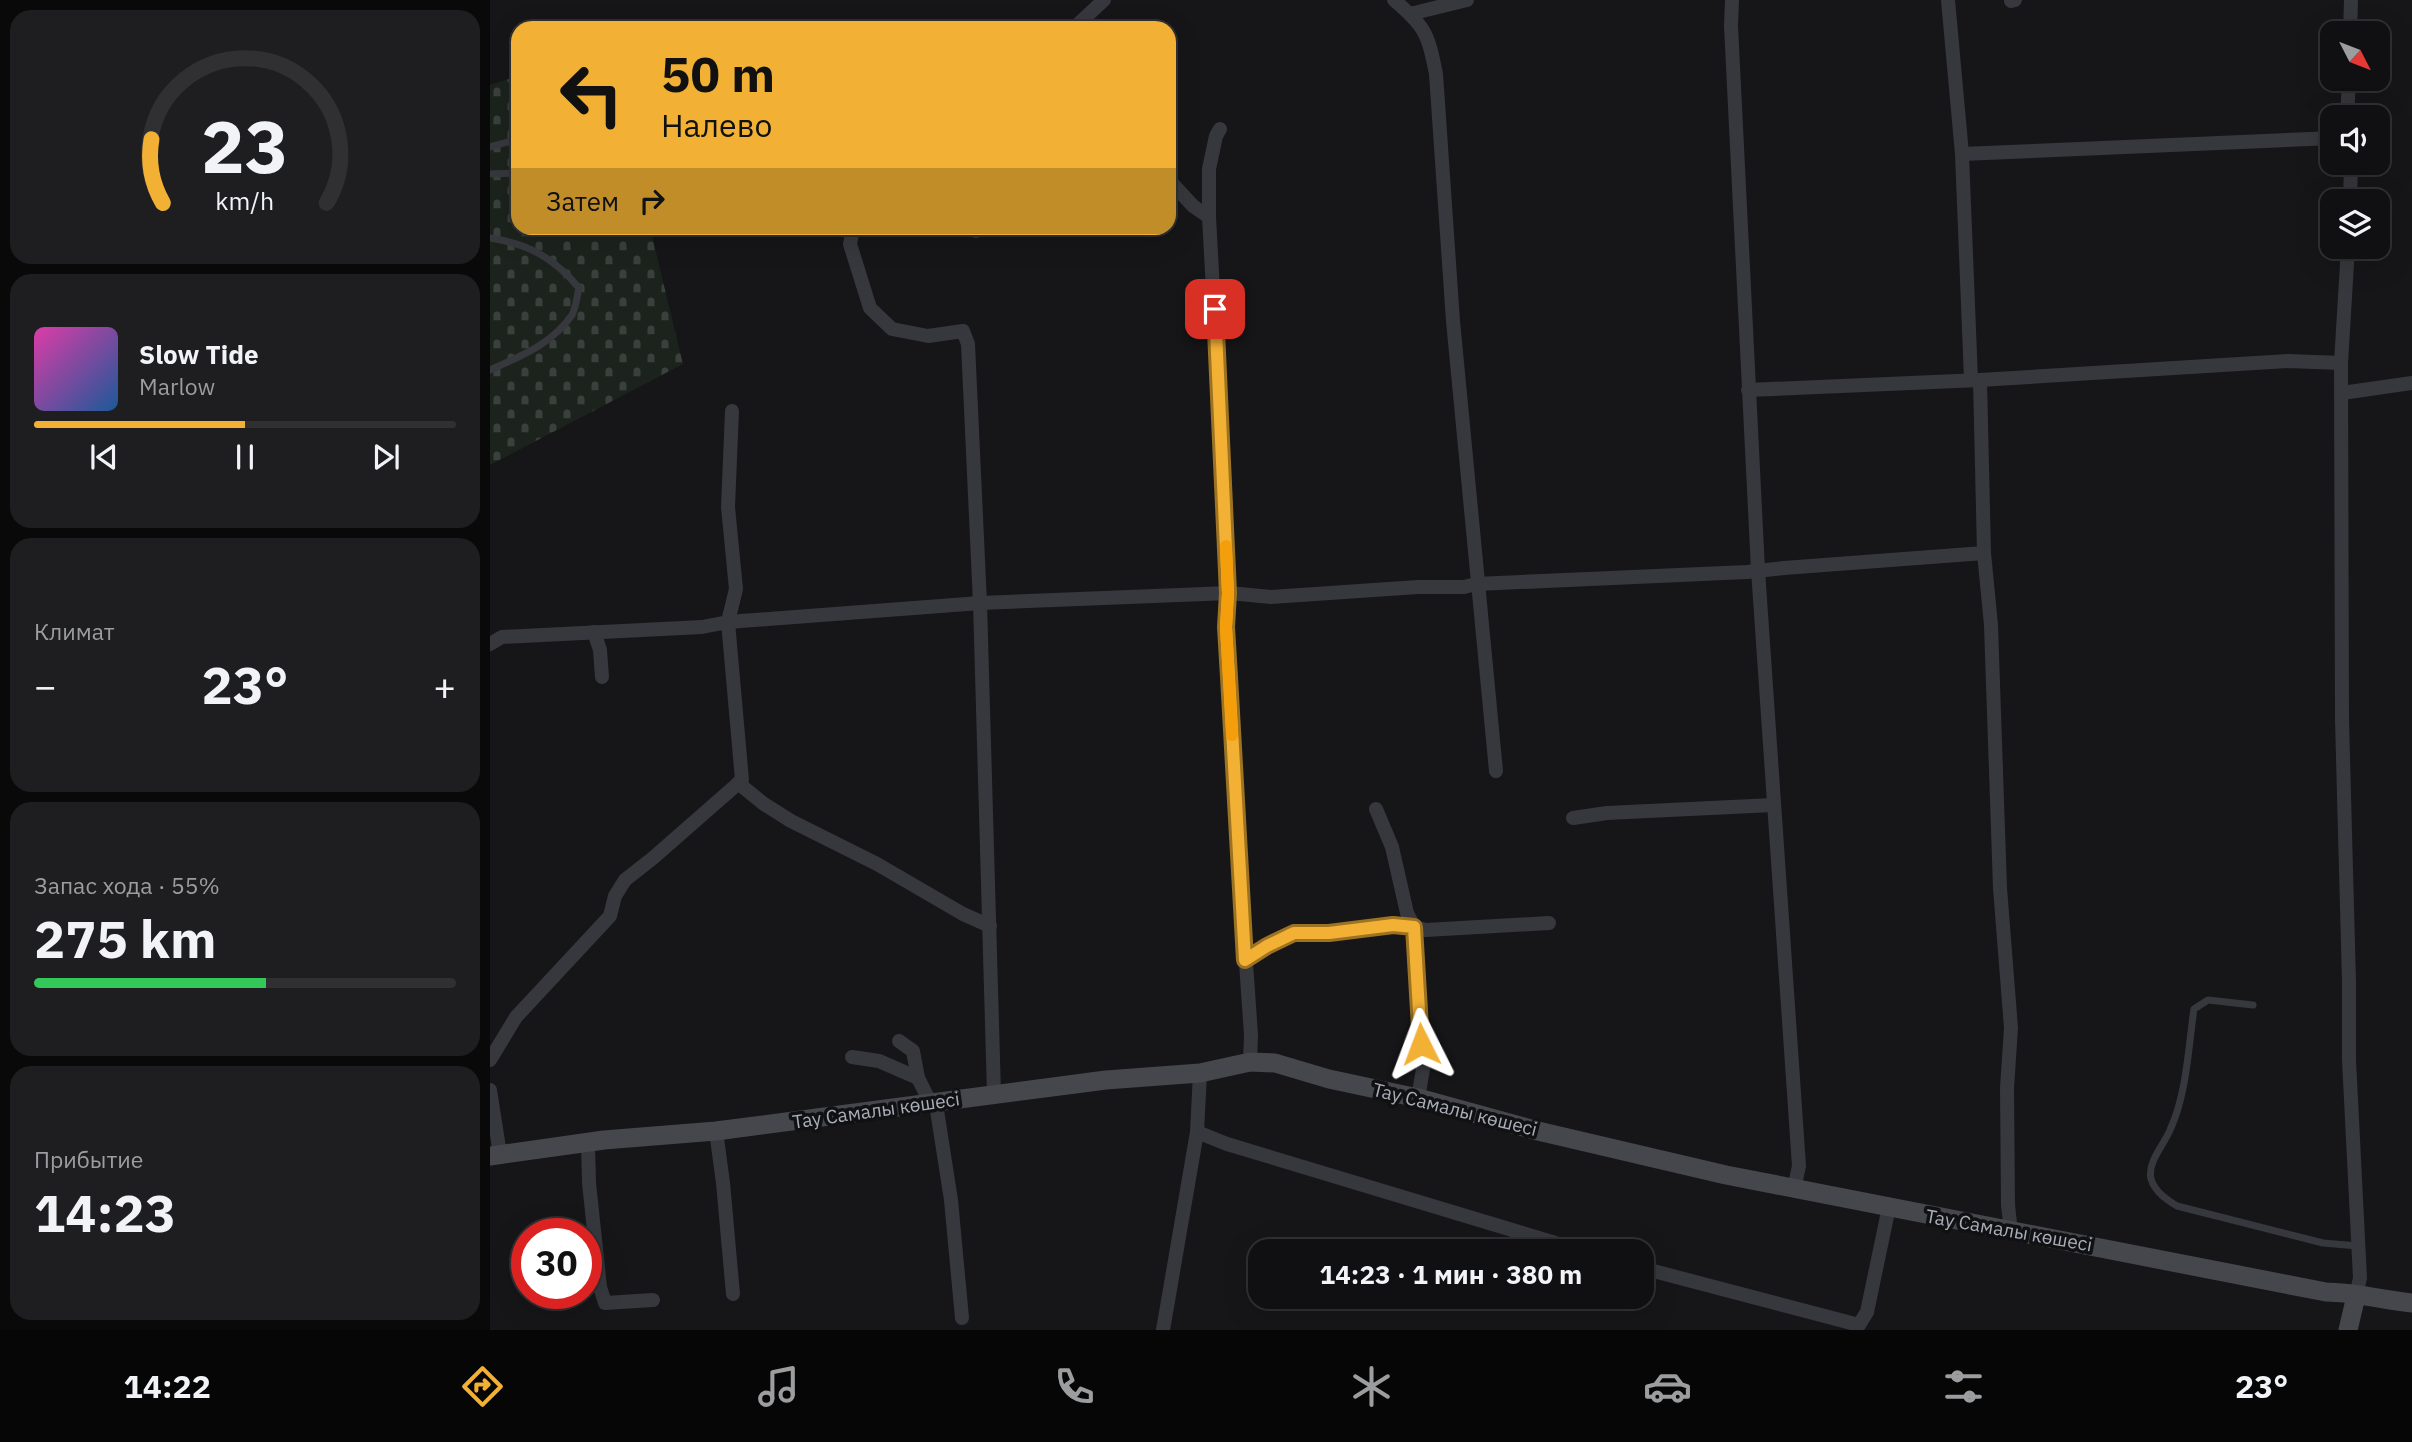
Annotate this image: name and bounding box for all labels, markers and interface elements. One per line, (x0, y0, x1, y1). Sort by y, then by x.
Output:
north arrow (2320, 21, 2390, 91)
map controls (2320, 21, 2390, 259)
text: 50 m (661, 42, 775, 105)
icon: left (546, 49, 637, 140)
text: 23 (201, 98, 289, 193)
text: Налево (661, 104, 772, 146)
button: sound (2320, 105, 2390, 175)
icon: right (633, 182, 671, 220)
text: km/h (216, 184, 274, 217)
text: Затем (546, 184, 619, 218)
button: layers (2320, 189, 2390, 259)
pin (1185, 279, 1245, 339)
icon: arrive (1196, 290, 1234, 328)
text: Slow Tide (139, 337, 259, 371)
text: Marlow (139, 371, 215, 401)
icon: previous (85, 438, 123, 476)
icon: pause (226, 438, 264, 476)
icon: next (367, 438, 405, 476)
text: Климат (34, 616, 115, 646)
text: 23° (202, 651, 288, 718)
text: − (34, 661, 57, 710)
text: + (433, 661, 456, 710)
text: Запас хода · 55% (34, 870, 220, 900)
text: 275 km (34, 905, 216, 972)
position arrow (1384, 1007, 1458, 1081)
street label: Тау Самалы көшесі (1370, 1077, 1540, 1141)
street label: Тау Самалы көшесі (791, 1086, 961, 1134)
text: Прибытие (34, 1144, 143, 1174)
text: 14:23 (34, 1179, 176, 1246)
street label: Тау Самалы көшесі (1924, 1204, 2094, 1256)
speed limit sign: 30 (511, 1218, 602, 1309)
text: 14:23 · 1 мин · 380 m (1320, 1257, 1582, 1291)
icon: directions (458, 1362, 507, 1411)
icon: music (754, 1362, 803, 1411)
icon: phone (1050, 1362, 1099, 1411)
icon: climate (1347, 1362, 1396, 1411)
icon: car (1643, 1362, 1692, 1411)
icon: filters (1939, 1362, 1988, 1411)
text: 14:22 (124, 1365, 211, 1407)
text: 23° (2235, 1365, 2288, 1407)

